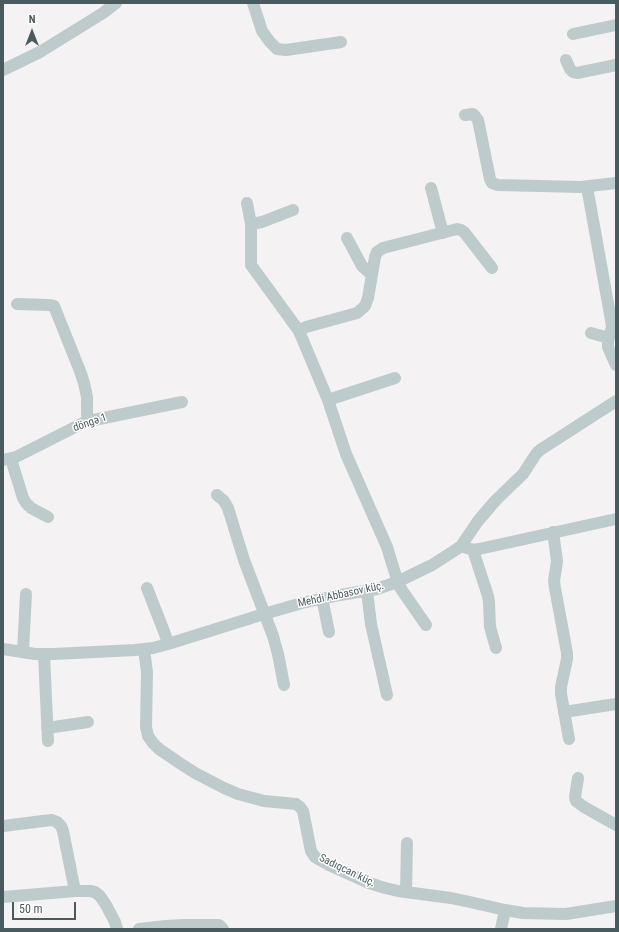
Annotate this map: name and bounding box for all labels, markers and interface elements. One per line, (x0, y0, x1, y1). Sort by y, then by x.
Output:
north arrow (12, 12, 52, 52)
text: N (29, 13, 35, 26)
street label: döngə 1 (71, 411, 109, 435)
street label: Mehdi Abbasov küç. (297, 579, 385, 611)
street label: Sadıqcan küç. (317, 852, 377, 890)
scale bar (14, 894, 78, 920)
text: 50 m (19, 902, 43, 916)

